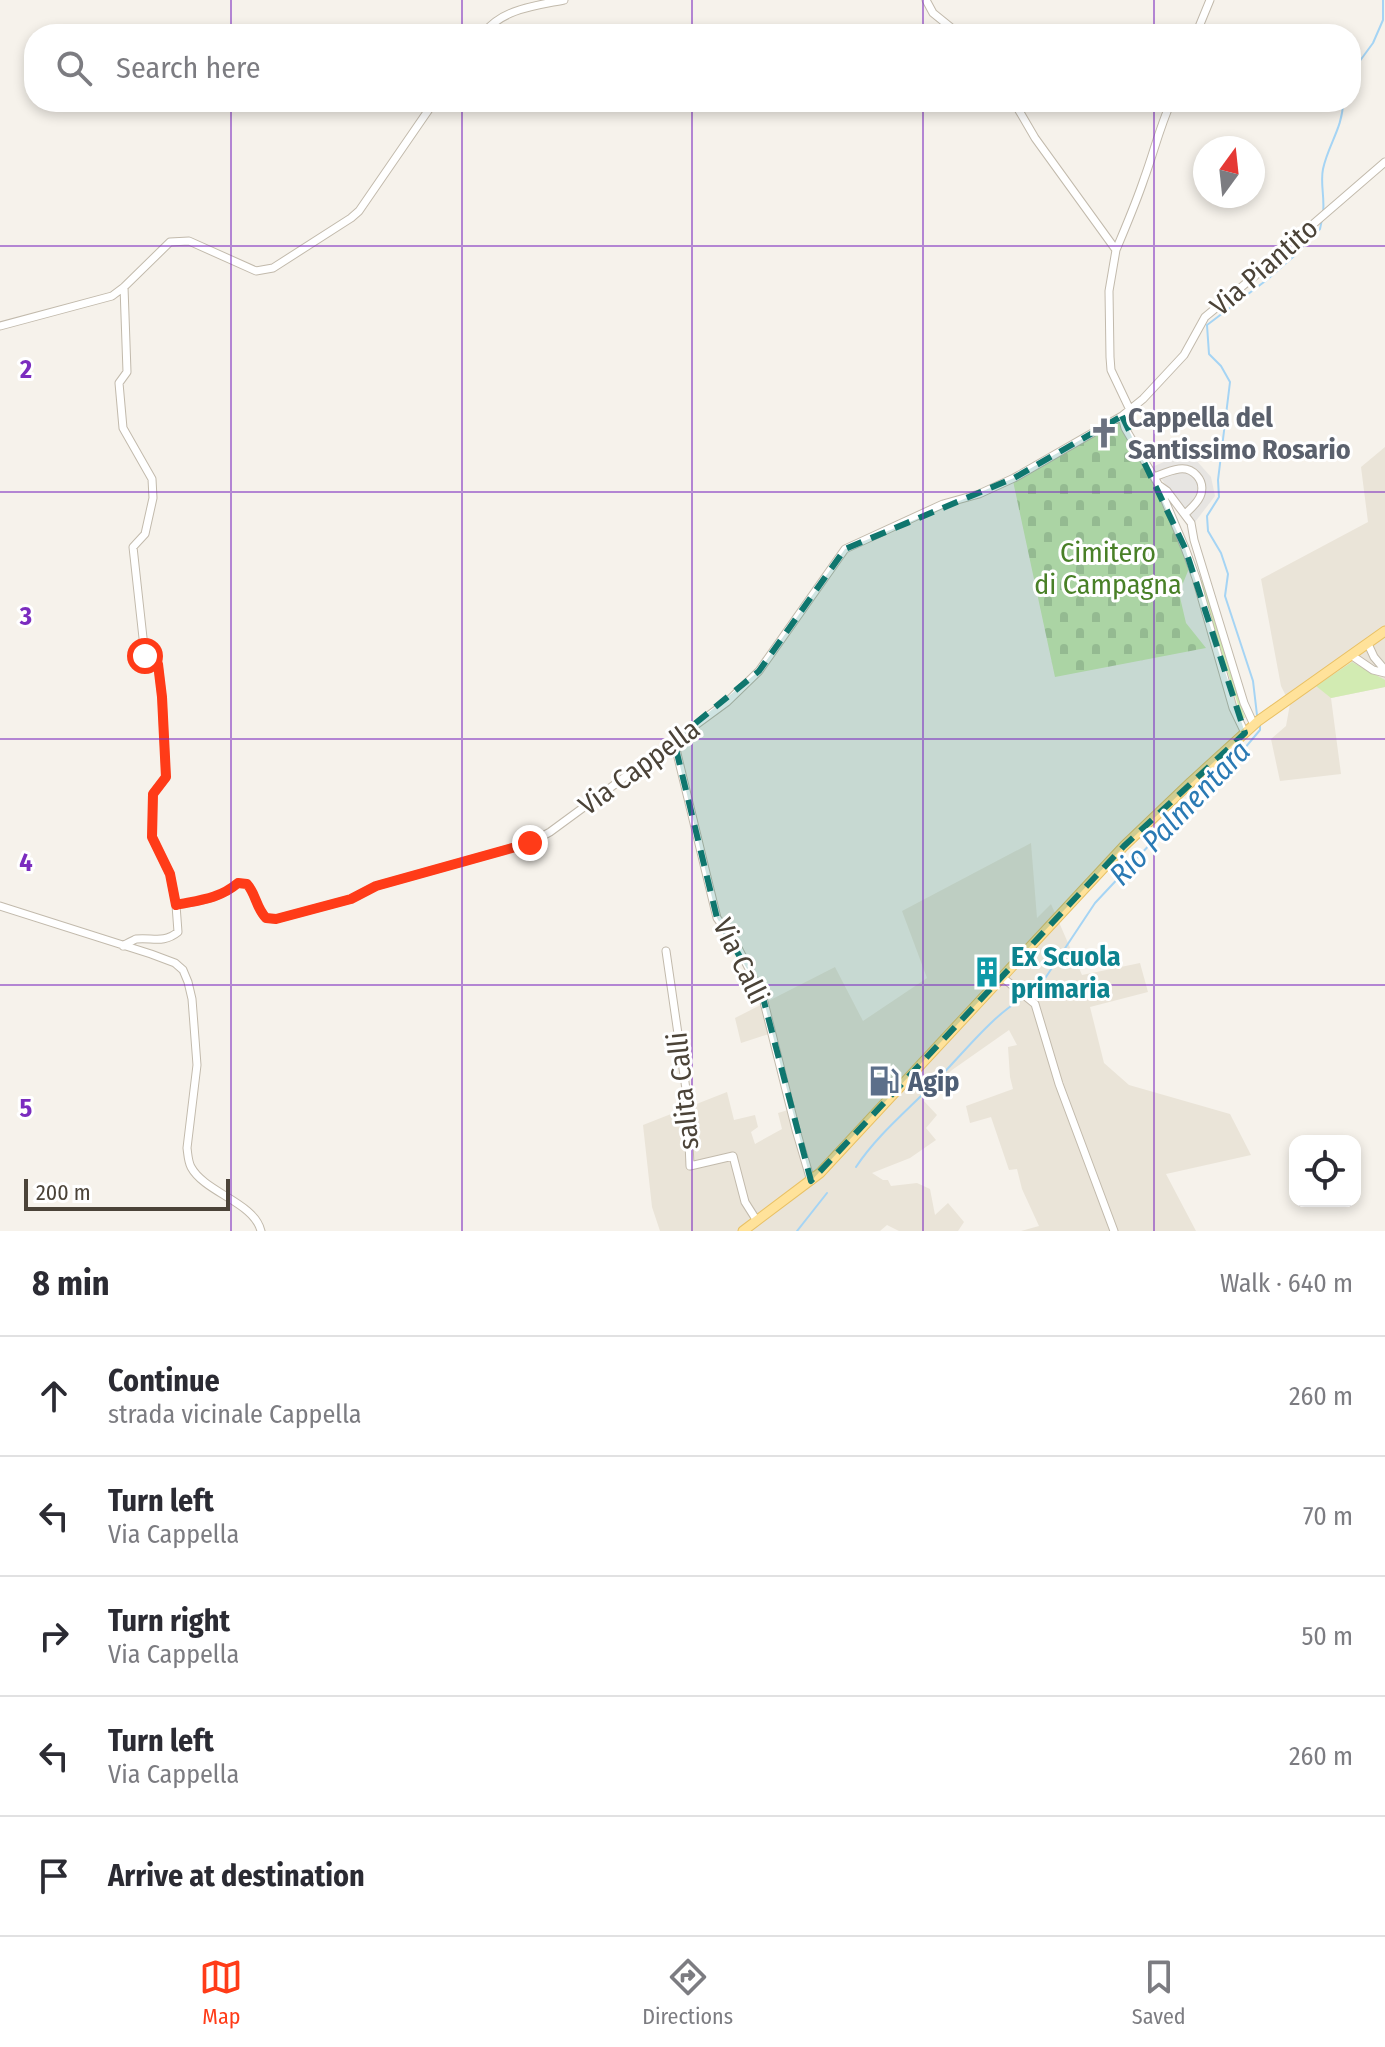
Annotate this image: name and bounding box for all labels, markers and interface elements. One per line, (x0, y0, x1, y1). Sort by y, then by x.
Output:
search box (24, 24, 1361, 112)
icon: search (52, 46, 96, 90)
text: Search here (116, 50, 261, 86)
north arrow (1193, 136, 1265, 208)
street label: Via Piantito (1204, 211, 1324, 323)
text: 2 (19, 354, 32, 385)
place label: Cappella del Santissimo Rosario (1128, 401, 1351, 466)
church icon: Cappella del Santissimo Rosario (1087, 416, 1121, 450)
park label: Cimitero di Campagna (1034, 536, 1182, 601)
text: 3 (19, 601, 32, 632)
route start (127, 638, 163, 674)
street label: Via Cappella (572, 712, 706, 822)
water label: Rio Palmentara (1102, 733, 1258, 893)
route end (512, 825, 548, 861)
text: 4 (19, 847, 33, 878)
street label: Via Calli (706, 913, 776, 1009)
place label: Ex Scuola primaria (1011, 940, 1121, 1005)
building icon: Ex Scuola primaria (970, 955, 1004, 989)
street label: salita Calli (660, 1031, 706, 1151)
fuel station icon: Agip (867, 1064, 901, 1098)
place label: Agip (907, 1065, 960, 1098)
text: 5 (20, 1093, 33, 1124)
map controls (1289, 1135, 1361, 1207)
button: locate (1289, 1135, 1361, 1207)
scale bar (24, 1175, 230, 1211)
text: 200 m (36, 1179, 91, 1206)
text: 8 min (32, 1263, 110, 1304)
text: Walk · 640 m (1220, 1268, 1353, 1299)
text: Continue (108, 1363, 220, 1399)
icon: ahead (32, 1374, 76, 1418)
text: 260 m (1289, 1381, 1353, 1412)
text: strada vicinale Cappella (108, 1399, 362, 1430)
text: Turn left (108, 1483, 214, 1519)
icon: left (32, 1494, 76, 1538)
text: 70 m (1303, 1501, 1353, 1532)
text: Via Cappella (108, 1519, 239, 1550)
text: Turn right (108, 1603, 230, 1639)
icon: right (32, 1614, 76, 1658)
text: 50 m (1301, 1621, 1353, 1652)
text: Via Cappella (108, 1639, 239, 1670)
text: Turn left (108, 1723, 214, 1759)
icon: left (32, 1734, 76, 1778)
text: 260 m (1289, 1741, 1353, 1772)
text: Via Cappella (108, 1759, 239, 1790)
icon: arrive (32, 1854, 76, 1898)
text: Arrive at destination (108, 1858, 365, 1894)
tab: Map (199, 1955, 243, 2030)
tab: Directions (642, 1955, 733, 2030)
tab: Saved (1132, 1955, 1186, 2030)

